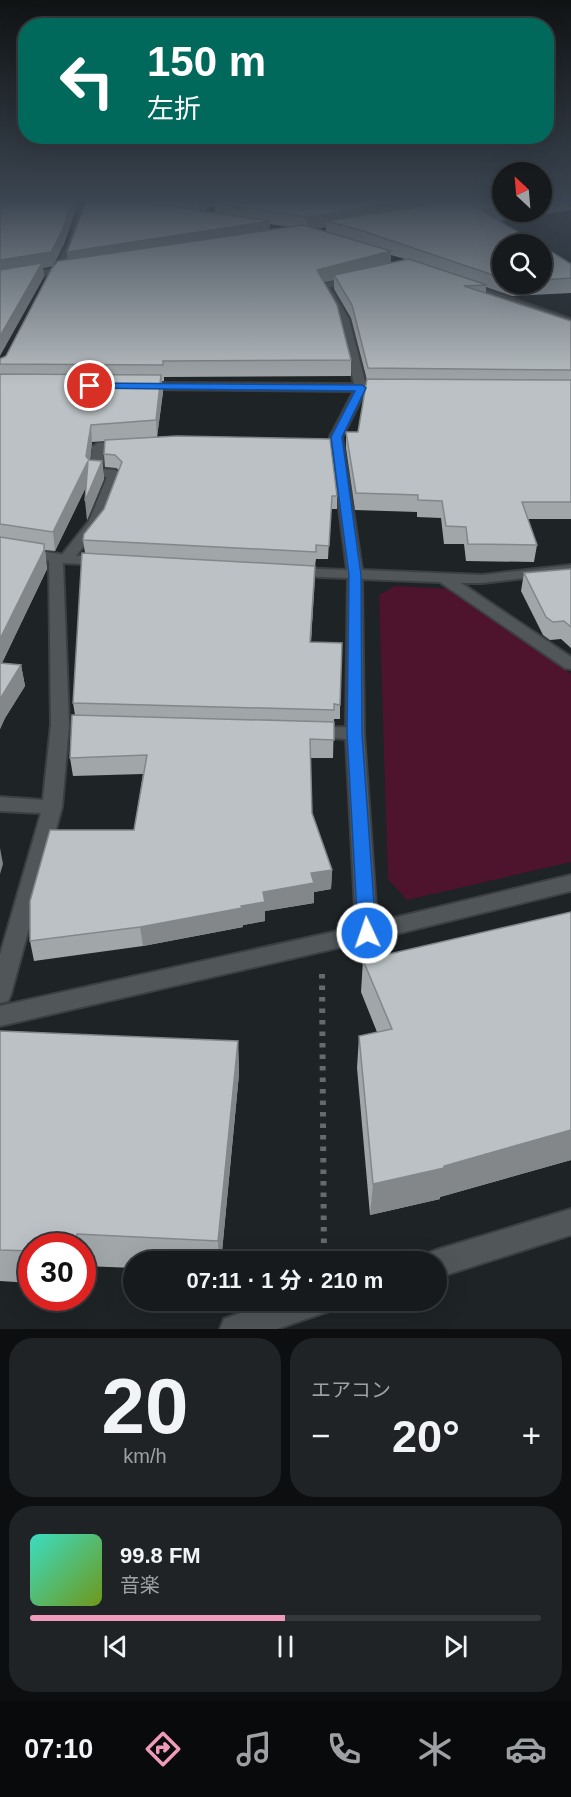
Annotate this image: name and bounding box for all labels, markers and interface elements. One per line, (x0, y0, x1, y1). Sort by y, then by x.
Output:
text: 150 m (147, 38, 266, 85)
icon: left (48, 42, 126, 120)
text: 左折 (147, 94, 201, 124)
north arrow (492, 162, 552, 222)
map controls (492, 162, 552, 294)
button: search (492, 234, 552, 294)
pin (64, 360, 115, 411)
icon: arrive (73, 369, 106, 402)
position arrow (335, 901, 399, 965)
speed limit sign: 30 (18, 1233, 96, 1311)
text: 07:11 · 1 分 · 210 m (187, 1268, 383, 1293)
text: 20 (102, 1362, 188, 1450)
text: エアコン (311, 1379, 391, 1401)
text: 20° (392, 1411, 460, 1462)
text: − (311, 1417, 330, 1454)
text: + (522, 1417, 541, 1454)
text: km/h (123, 1445, 167, 1467)
text: 99.8 FM (120, 1543, 201, 1568)
text: 音楽 (120, 1574, 160, 1596)
icon: previous (99, 1630, 132, 1663)
icon: pause (269, 1630, 302, 1663)
icon: next (439, 1630, 472, 1663)
icon: directions (142, 1728, 184, 1770)
icon: music (233, 1728, 275, 1770)
icon: phone (323, 1728, 365, 1770)
icon: climate (414, 1728, 456, 1770)
icon: car (505, 1728, 547, 1770)
text: 07:10 (24, 1734, 93, 1764)

